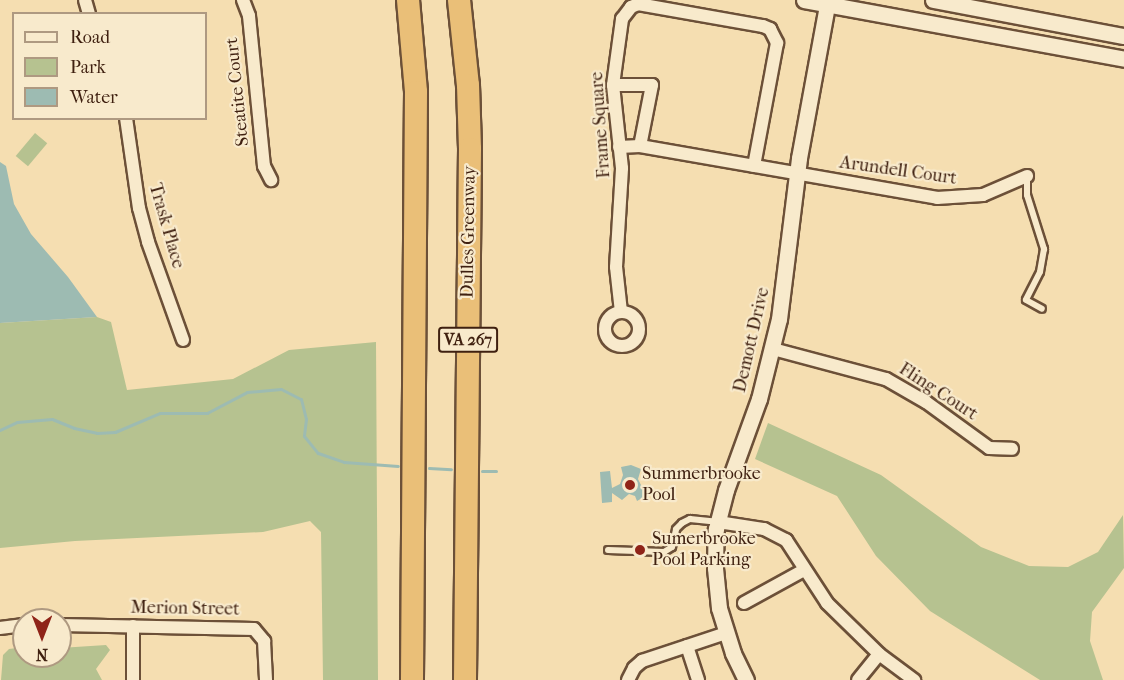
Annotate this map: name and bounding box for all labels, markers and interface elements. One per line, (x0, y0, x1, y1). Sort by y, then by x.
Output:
legend (12, 12, 207, 120)
text: Road (70, 27, 110, 48)
street label: Steatite Court (222, 37, 254, 147)
text: Park (70, 57, 106, 78)
street label: Frame Square (586, 71, 616, 179)
text: Water (70, 87, 118, 108)
street label: Arundell Court (838, 152, 958, 190)
street label: Dulles Greenway (457, 166, 481, 298)
street label: Trask Place (144, 181, 188, 271)
street label: Demott Drive (729, 285, 775, 395)
road number: VA 267 (438, 327, 498, 353)
street label: Fling Court (895, 359, 981, 425)
place label: Summerbrooke Pool (642, 464, 761, 506)
marker: Summerbrooke Pool (623, 478, 637, 492)
place label: Sumerbrooke Pool Parking (652, 529, 756, 572)
marker: Sumerbrooke Pool Parking (633, 543, 647, 557)
street label: Merion Street (130, 597, 240, 621)
north arrow (12, 608, 72, 668)
text: N (36, 645, 48, 664)

